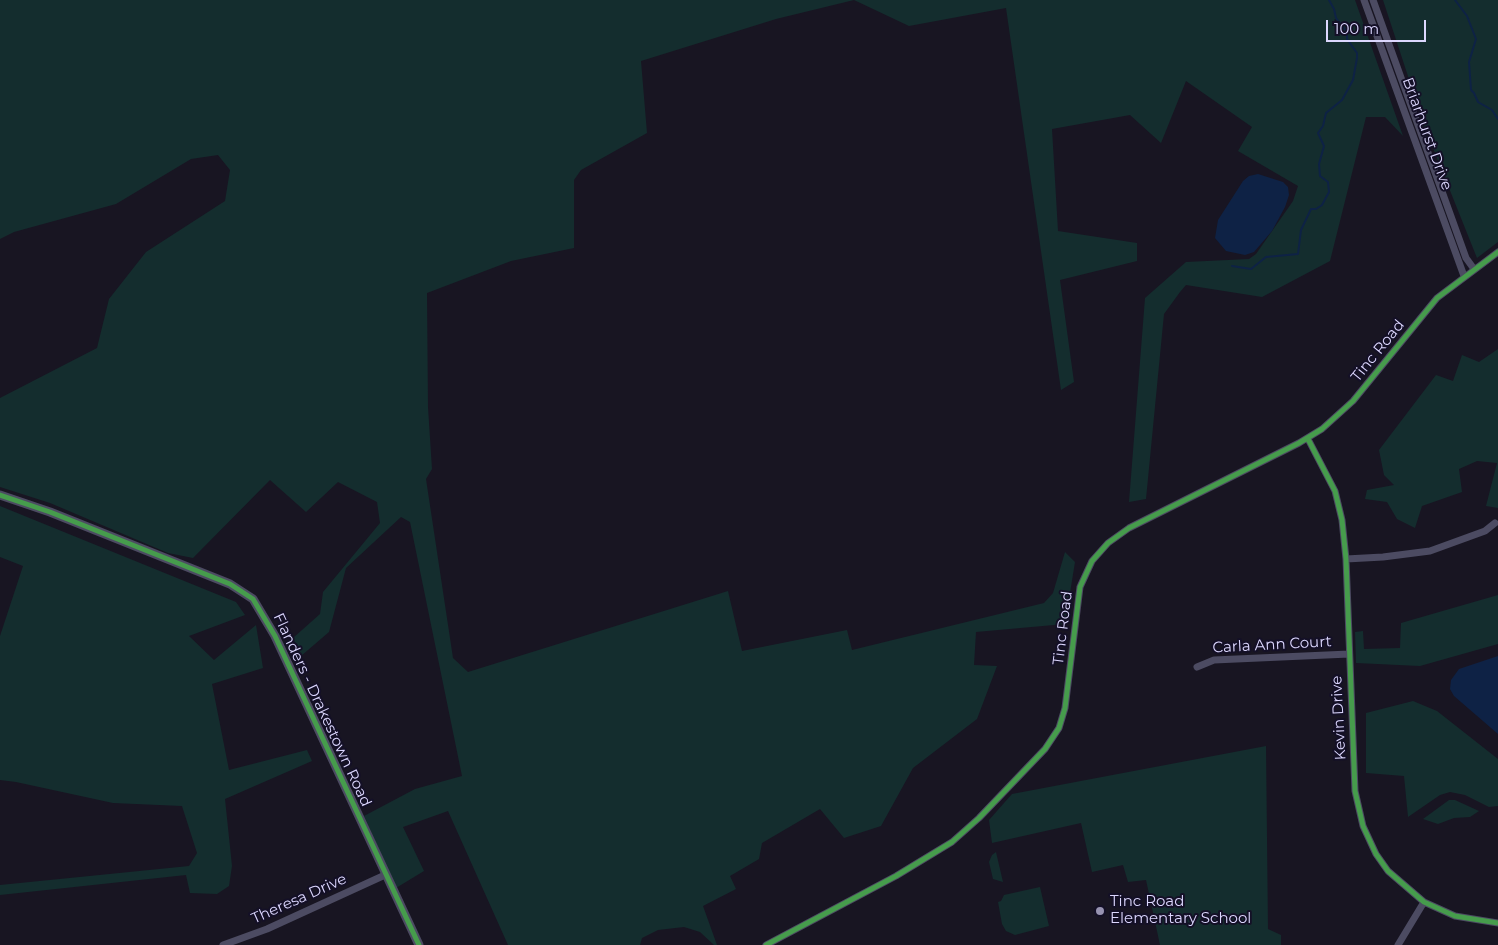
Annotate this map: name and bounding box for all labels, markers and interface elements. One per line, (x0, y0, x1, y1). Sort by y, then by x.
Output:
scale bar (1328, 10, 1428, 42)
text: 100 m (1334, 19, 1379, 38)
street label: Briarhurst Drive (1398, 75, 1456, 193)
street label: Tinc Road (1348, 316, 1408, 386)
street label: Tinc Road (1050, 590, 1076, 666)
street label: Flanders - Drakestown Road (269, 610, 375, 810)
street label: Carla Ann Court (1212, 633, 1332, 657)
street label: Kevin Drive (1328, 675, 1350, 761)
street label: Theresa Drive (249, 870, 349, 928)
place label: Tinc Road Elementary School (1110, 893, 1251, 928)
marker: Tinc Road Elementary School (1094, 905, 1106, 917)

